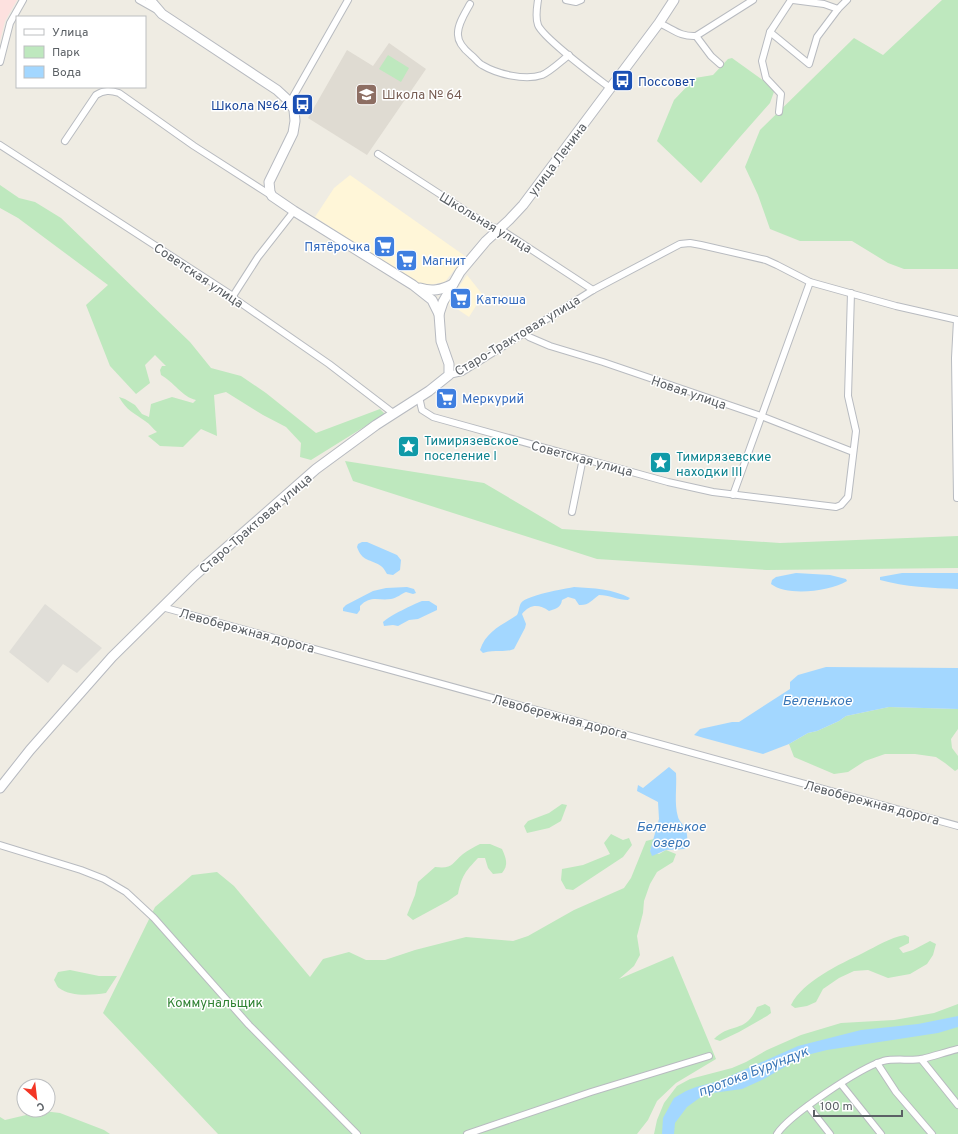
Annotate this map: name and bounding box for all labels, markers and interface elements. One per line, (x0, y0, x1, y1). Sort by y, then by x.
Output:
legend (16, 16, 146, 88)
text: Улица (52, 25, 88, 41)
text: Парк (52, 45, 80, 61)
text: Вода (52, 65, 81, 81)
bus stop icon: Поссовет (609, 68, 635, 94)
place label: Поссовет (638, 75, 695, 91)
school or university icon: Школа № 64 (353, 81, 379, 107)
place label: Школа № 64 (382, 88, 462, 104)
bus stop icon: Школа №64 (290, 92, 316, 118)
place label: Школа №64 (211, 99, 288, 115)
street label: улица Ленина (526, 120, 591, 200)
street label: Школьная улица (436, 190, 534, 258)
supermarket icon: Пятёрочка (372, 233, 398, 259)
place label: Пятёрочка (304, 240, 370, 256)
street label: Советская улица (150, 241, 246, 313)
supermarket icon: Магнит (393, 247, 419, 273)
place label: Магнит (422, 254, 466, 270)
supermarket icon: Катюша (448, 286, 474, 312)
street label: Старо-Трактовая улица (452, 293, 584, 381)
place label: Катюша (476, 293, 526, 309)
street label: Новая улица (649, 374, 728, 414)
supermarket icon: Меркурий (433, 385, 459, 411)
place label: Меркурий (462, 392, 524, 408)
place icon: Тимирязевское поселение I (396, 434, 422, 460)
place label: Тимирязевское поселение I (424, 434, 519, 465)
street label: Советская улица (529, 439, 634, 481)
place icon: Тимирязевские находки III (648, 450, 674, 476)
place label: Тимирязевские находки III (676, 450, 771, 481)
street label: Старо-Трактовая улица (197, 471, 316, 578)
street label: Левобережная дорога (177, 606, 316, 658)
street label: Левобережная дорога (490, 692, 629, 744)
water label: Беленькое (782, 693, 852, 710)
street label: Левобережная дорога (802, 778, 941, 830)
water label: Беленькое озеро (636, 819, 706, 852)
park label: Коммунальщик (167, 996, 263, 1012)
water label: протока Бурундук (696, 1043, 812, 1101)
north arrow (16, 1078, 56, 1118)
scale bar (814, 1092, 902, 1118)
text: С (34, 1098, 47, 1114)
text: 100 m (820, 1099, 853, 1115)

